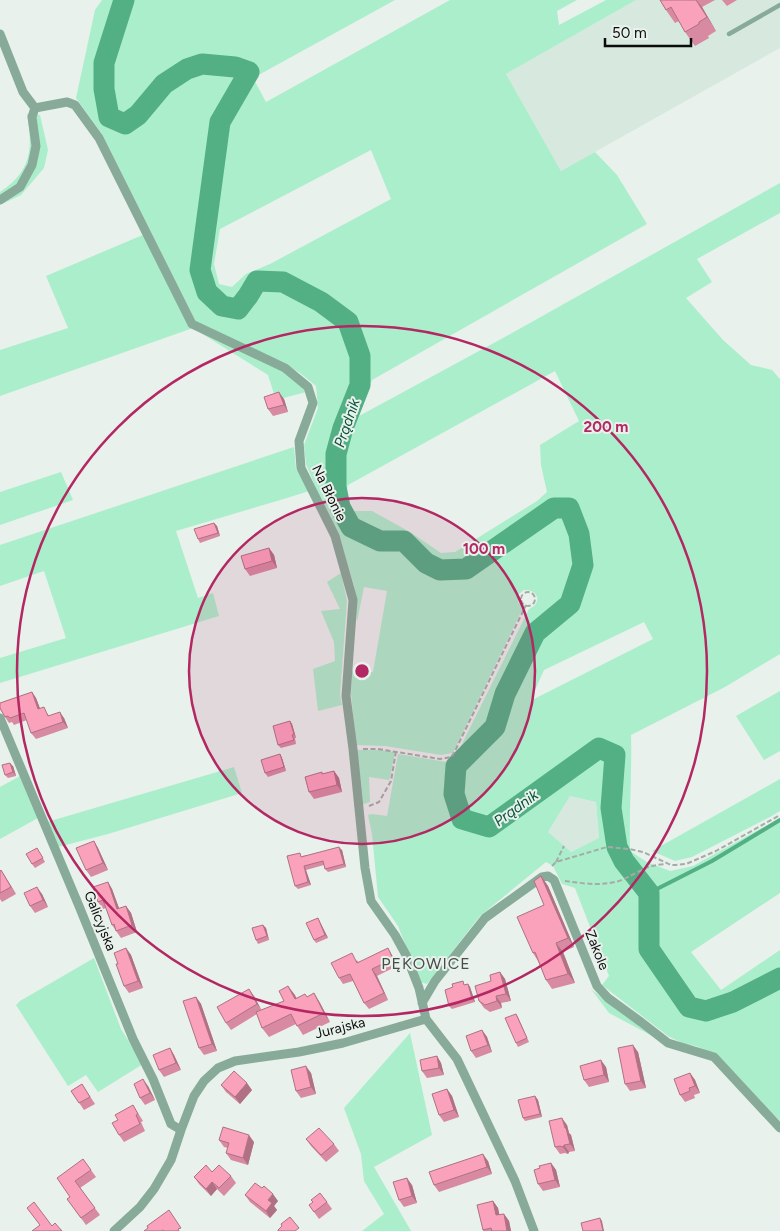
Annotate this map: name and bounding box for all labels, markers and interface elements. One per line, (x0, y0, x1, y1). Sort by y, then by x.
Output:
scale bar (605, 15, 691, 47)
text: 50 m (612, 24, 647, 42)
water label: Prądnik (330, 396, 364, 450)
text: 200 m (584, 418, 628, 436)
street label: Na Błonie (308, 462, 350, 524)
text: 100 m (463, 540, 505, 558)
centre of rings (353, 662, 371, 680)
water label: Prądnik (490, 785, 542, 830)
street label: Galicyjska (80, 889, 120, 953)
street label: Zakole (581, 928, 613, 973)
district label: PĘKOWICE (381, 954, 471, 973)
street label: Jurajska (313, 1014, 367, 1042)

